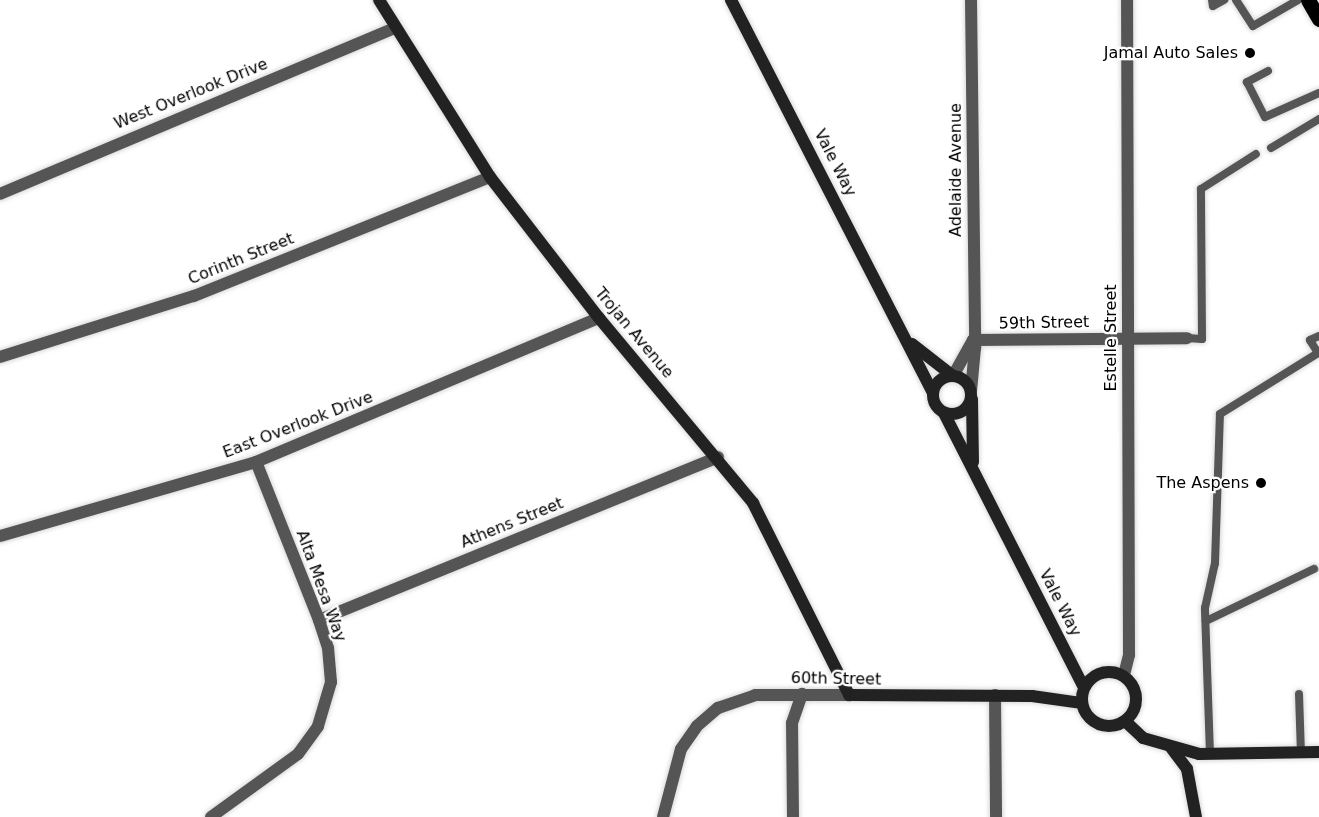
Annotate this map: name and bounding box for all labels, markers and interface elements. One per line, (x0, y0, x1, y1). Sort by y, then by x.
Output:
place label: Jamal Auto Sales (1104, 43, 1238, 63)
marker: Jamal Auto Sales (1243, 46, 1257, 60)
street label: West Overlook Drive (111, 54, 271, 134)
street label: Adelaide Avenue (946, 103, 966, 237)
street label: Vale Way (810, 126, 860, 200)
street label: Corinth Street (185, 229, 297, 289)
street label: Trojan Avenue (591, 284, 677, 382)
street label: Estelle Street (1101, 284, 1121, 392)
street label: 59th Street (999, 313, 1089, 333)
street label: East Overlook Drive (220, 388, 376, 462)
place label: The Aspens (1156, 473, 1249, 493)
marker: The Aspens (1254, 476, 1268, 490)
street label: Athens Street (458, 494, 566, 552)
street label: Alta Mesa Way (292, 528, 350, 644)
street label: Vale Way (1035, 566, 1085, 640)
street label: 60th Street (791, 669, 881, 689)

